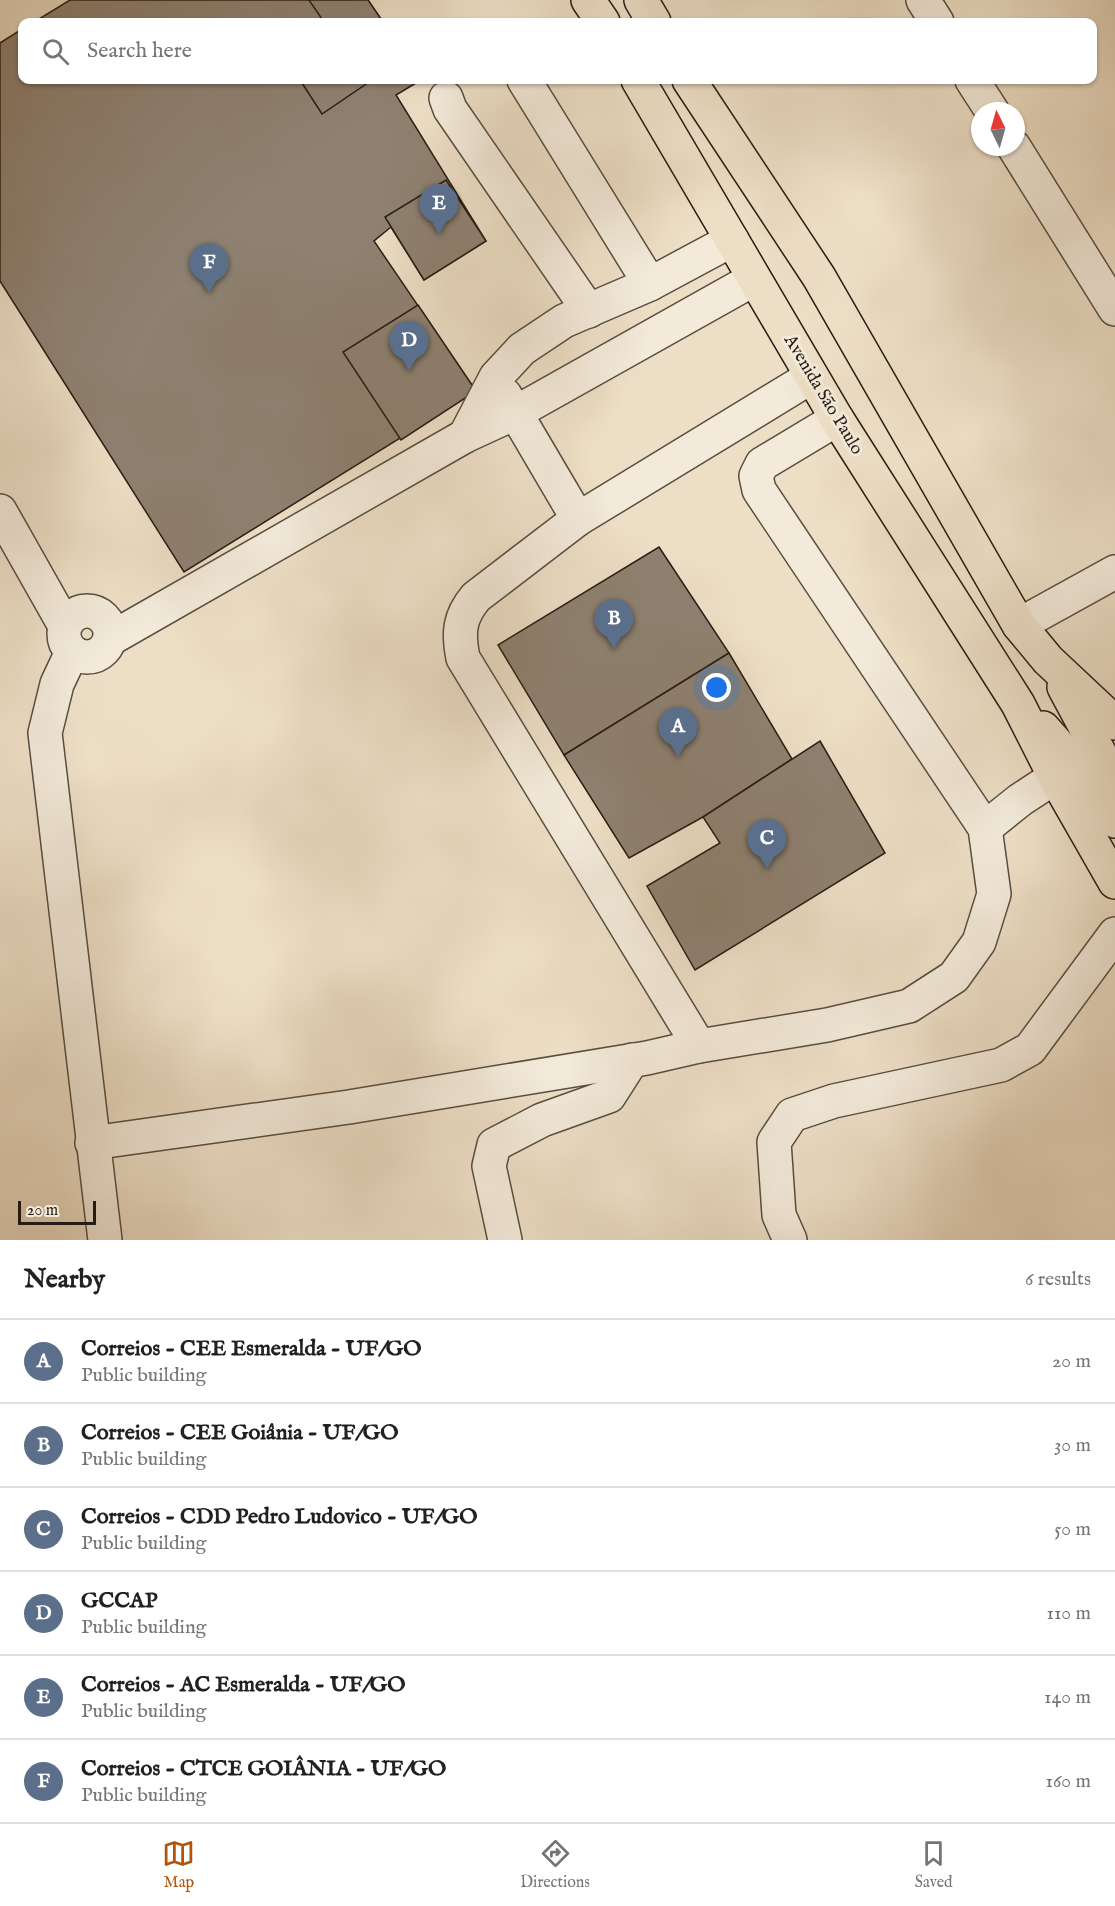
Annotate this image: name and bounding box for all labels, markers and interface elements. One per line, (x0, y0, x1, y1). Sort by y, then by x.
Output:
search box (18, 18, 1097, 84)
icon: search (39, 35, 72, 68)
text: Search here (87, 37, 192, 65)
north arrow (971, 102, 1025, 156)
pin: E (420, 184, 458, 234)
pin: F (190, 244, 228, 293)
pin: D (390, 322, 428, 371)
street label: Avenida São Paulo (778, 330, 868, 460)
pin: B (594, 600, 634, 649)
your location (702, 673, 731, 702)
pin: A (658, 708, 698, 757)
pin: C (748, 820, 786, 869)
scale bar (18, 1198, 96, 1226)
text: 20 m (27, 1201, 58, 1221)
text: Nearby (24, 1263, 105, 1296)
text: 6 results (1025, 1267, 1091, 1292)
text: Correios - CEE Esmeralda - UF/GO (81, 1335, 421, 1363)
text: A (37, 1349, 50, 1374)
text: 20 m (1052, 1349, 1091, 1374)
text: Public building (81, 1363, 206, 1388)
text: Correios - CEE Goiânia - UF/GO (81, 1419, 398, 1447)
text: B (37, 1433, 50, 1458)
text: 30 m (1054, 1433, 1091, 1458)
text: Public building (81, 1447, 206, 1472)
text: Correios - CDD Pedro Ludovico - UF/GO (81, 1503, 477, 1531)
text: C (36, 1517, 51, 1542)
text: 50 m (1054, 1517, 1091, 1542)
text: Public building (81, 1531, 206, 1556)
text: GCCAP (81, 1587, 157, 1615)
text: D (35, 1601, 52, 1626)
text: 110 m (1047, 1601, 1091, 1626)
text: Public building (81, 1615, 206, 1640)
text: Correios - AC Esmeralda - UF/GO (81, 1671, 405, 1699)
text: E (37, 1685, 50, 1710)
text: 140 m (1044, 1685, 1091, 1710)
text: Public building (81, 1699, 206, 1724)
text: Correios - CTCE GOIÂNIA - UF/GO (81, 1755, 446, 1783)
text: F (37, 1769, 50, 1794)
text: 160 m (1045, 1769, 1091, 1794)
text: Public building (81, 1783, 206, 1808)
tab: Map (162, 1837, 195, 1893)
tab: Directions (520, 1837, 590, 1893)
tab: Saved (915, 1837, 953, 1893)

